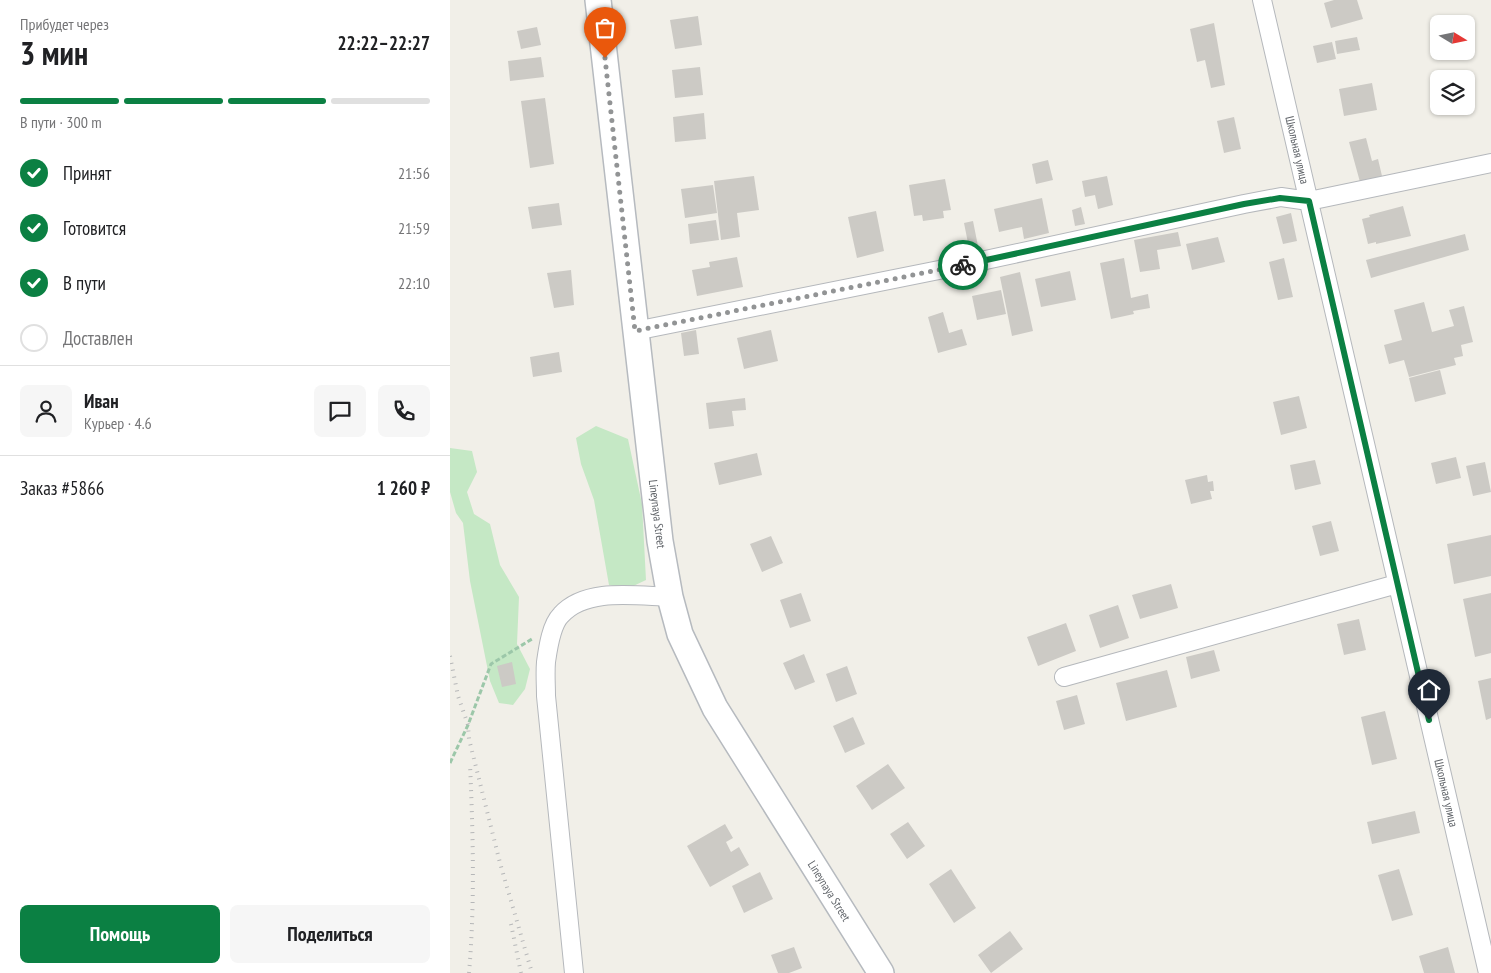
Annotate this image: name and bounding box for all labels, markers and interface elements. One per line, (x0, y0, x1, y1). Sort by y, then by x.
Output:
pin (584, 7, 626, 58)
text: Прибудет через (20, 14, 109, 34)
icon: bag (591, 14, 619, 42)
north arrow (1430, 15, 1475, 60)
map controls (1430, 15, 1475, 115)
text: 22:22–22:27 (337, 31, 430, 55)
text: 3 мин (20, 32, 88, 74)
button: layers (1430, 70, 1475, 115)
text: В пути · 300 m (20, 112, 102, 132)
street label: Школьная улица (1282, 114, 1313, 186)
icon: check (20, 159, 48, 187)
text: Принят (63, 161, 111, 185)
text: 21:56 (398, 163, 430, 183)
icon: check (20, 214, 48, 242)
text: Готовится (63, 216, 126, 240)
text: 21:59 (398, 218, 430, 238)
courier (938, 240, 988, 290)
icon: bike (949, 251, 977, 279)
icon: check (20, 269, 48, 297)
text: В пути (63, 271, 106, 295)
text: 22:10 (398, 273, 430, 293)
text: Доставлен (63, 326, 133, 350)
button: person (20, 385, 72, 437)
button: chat (314, 385, 366, 437)
button: phone (378, 385, 430, 437)
text: Иван (84, 389, 119, 413)
text: Курьер · 4.6 (84, 413, 152, 433)
text: Заказ #5866 (20, 476, 104, 500)
text: 1 260 ₽ (377, 476, 430, 500)
street label: Lineynaya Street (646, 479, 669, 550)
pin (1408, 669, 1450, 720)
icon: home (1415, 676, 1443, 704)
street label: Школьная улица (1431, 757, 1462, 829)
street label: Lineynaya Street (805, 858, 854, 925)
button: Помощь (20, 905, 220, 963)
button: Поделиться (230, 905, 430, 963)

